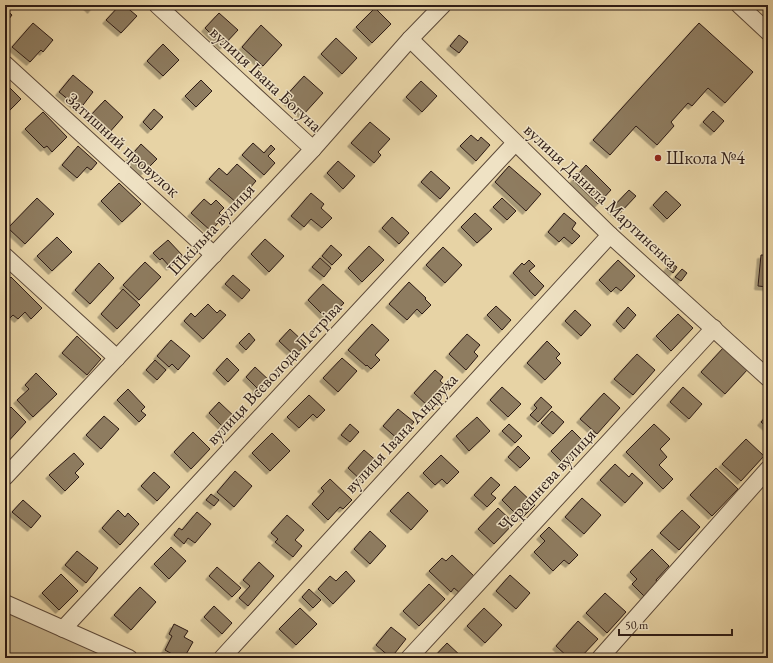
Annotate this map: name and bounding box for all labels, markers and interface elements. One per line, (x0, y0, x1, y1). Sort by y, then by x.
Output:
street label: вулиця Івана Богуна (205, 21, 328, 137)
street label: Затишний провулок (61, 87, 186, 202)
street label: вулиця Данила Мартиненка (519, 118, 684, 274)
place label: Школа №4 (666, 146, 745, 169)
marker: Школа №4 (653, 153, 663, 163)
street label: Шкільна вулиця (162, 178, 259, 280)
street label: вулиця Всеволода Петріва (201, 295, 347, 449)
street label: вулиця Івана Андруха (339, 367, 463, 498)
street label: Черешнева вулиця (493, 423, 600, 536)
scale bar (619, 611, 732, 637)
text: 50 m (625, 617, 649, 633)

